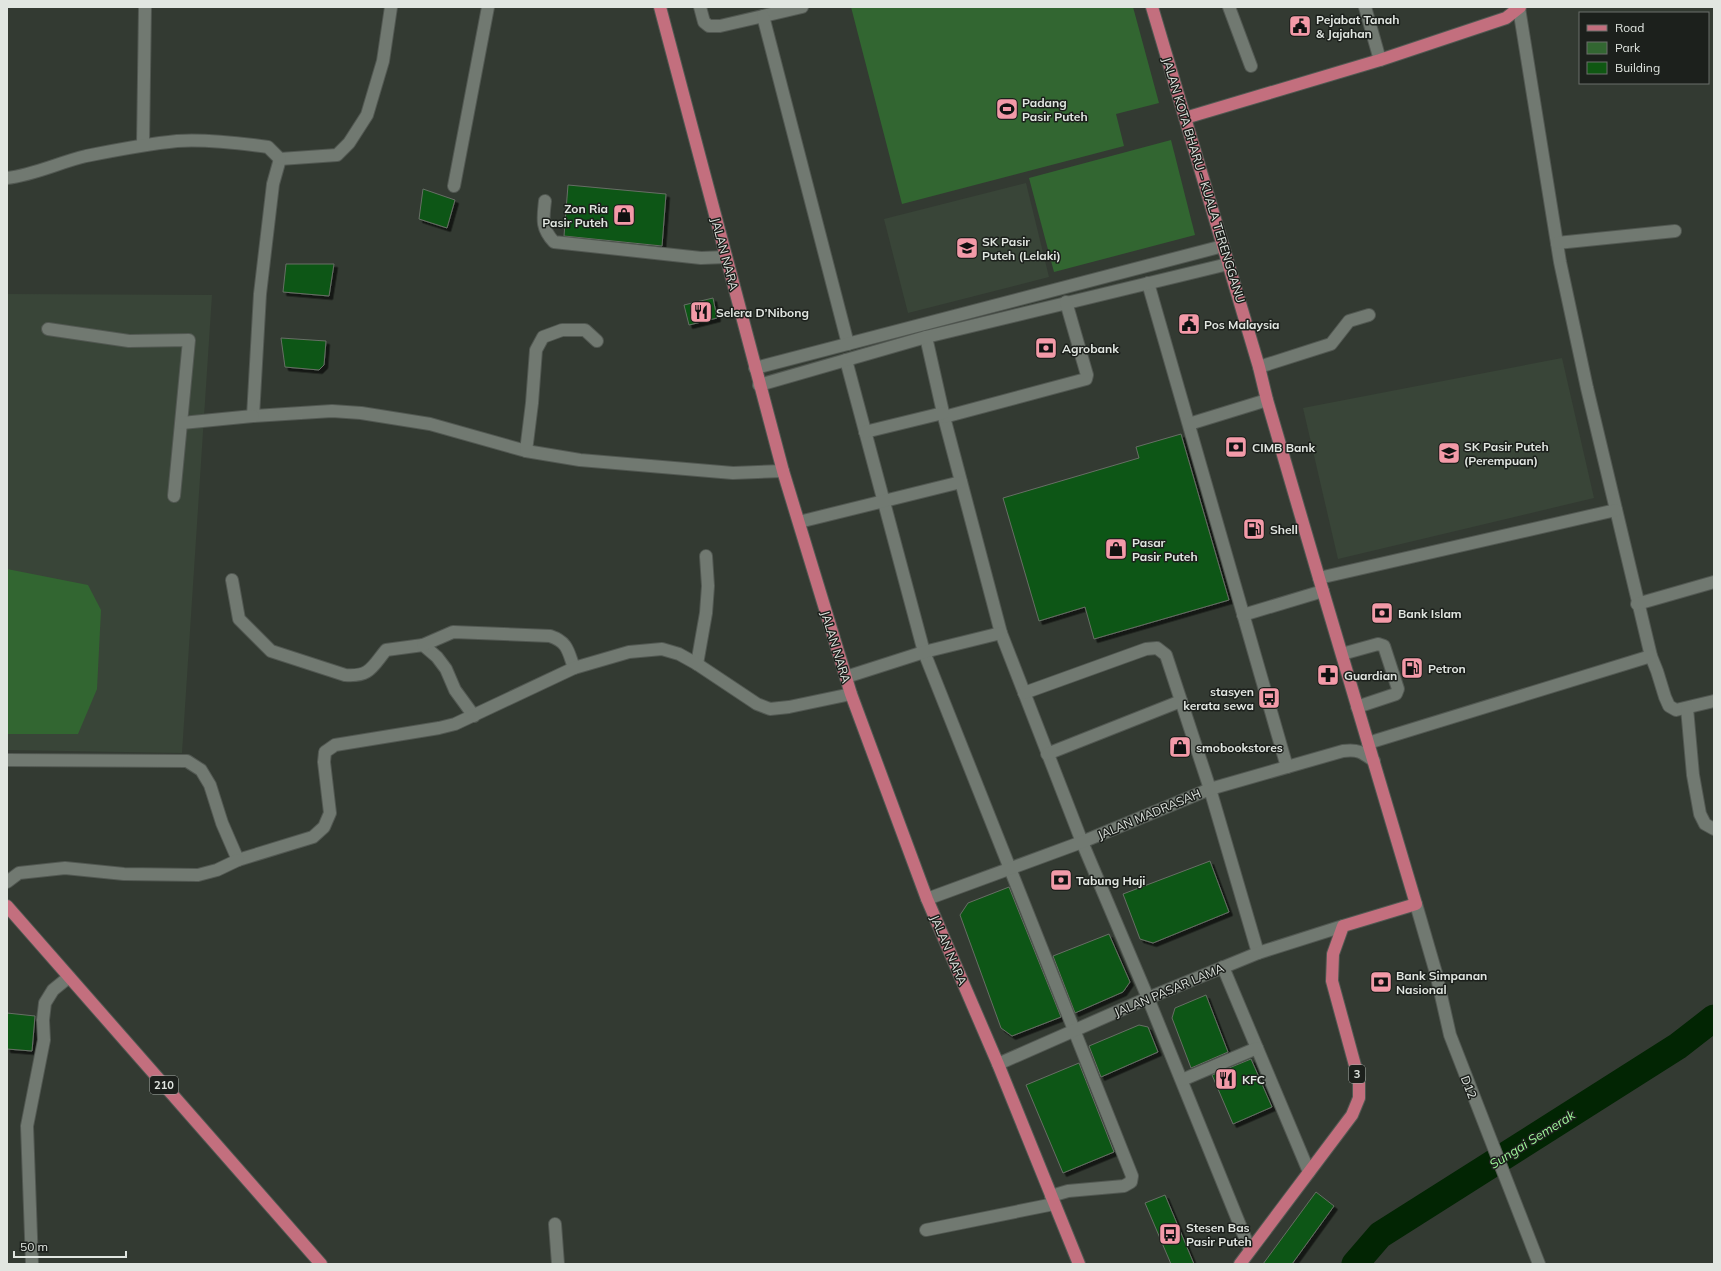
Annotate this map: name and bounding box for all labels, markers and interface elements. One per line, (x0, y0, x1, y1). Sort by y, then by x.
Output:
place label: Pejabat Tanah & Jajahan (1316, 12, 1399, 41)
legend (1579, 12, 1709, 84)
public building icon: Pejabat Tanah & Jajahan (1287, 13, 1313, 39)
text: Road (1615, 20, 1644, 35)
text: Park (1615, 40, 1641, 55)
street label: JALAN KOTA BHARU – KUALA TERENGGANU (1159, 55, 1249, 305)
text: Building (1615, 60, 1660, 75)
place label: Padang Pasir Puteh (1022, 95, 1088, 124)
sports icon: Padang Pasir Puteh (994, 96, 1020, 122)
place label: Zon Ria Pasir Puteh (542, 201, 608, 230)
shop icon: Zon Ria Pasir Puteh (611, 202, 637, 228)
street label: JALAN NARA (708, 216, 742, 292)
place label: SK Pasir Puteh (Lelaki) (982, 234, 1061, 263)
school or university icon: SK Pasir Puteh (Lelaki) (954, 235, 980, 261)
restaurant icon: Selera D’Nibong (688, 299, 714, 325)
place label: Selera D’Nibong (716, 305, 809, 320)
public building icon: Pos Malaysia (1176, 311, 1202, 337)
place label: Pos Malaysia (1204, 317, 1279, 332)
bank icon: Agrobank (1033, 335, 1059, 361)
place label: Agrobank (1062, 341, 1119, 356)
bank icon: CIMB Bank (1223, 434, 1249, 460)
place label: SK Pasir Puteh (Perempuan) (1464, 439, 1549, 468)
place label: CIMB Bank (1252, 440, 1316, 455)
school or university icon: SK Pasir Puteh (Perempuan) (1436, 440, 1462, 466)
fuel station icon: Shell (1241, 516, 1267, 542)
place label: Shell (1270, 522, 1298, 537)
place label: Pasar Pasir Puteh (1132, 535, 1198, 564)
shop icon: Pasar Pasir Puteh (1103, 536, 1129, 562)
bank icon: Bank Islam (1369, 600, 1395, 626)
place label: Bank Islam (1398, 606, 1462, 621)
street label: JALAN NARA (818, 609, 854, 685)
fuel station icon: Petron (1399, 655, 1425, 681)
place label: Petron (1428, 661, 1466, 676)
pharmacy icon: Guardian (1315, 662, 1341, 688)
place label: Guardian (1344, 668, 1397, 683)
place label: stasyen kerata sewa (1183, 684, 1254, 713)
bus stop icon: stasyen kerata sewa (1256, 685, 1282, 711)
shop icon: smobookstores (1167, 734, 1193, 760)
place label: smobookstores (1196, 740, 1283, 755)
street label: JALAN MADRASAH (1095, 786, 1203, 842)
bank icon: Tabung Haji (1048, 867, 1074, 893)
place label: Tabung Haji (1076, 873, 1146, 888)
street label: JALAN NARA (927, 913, 971, 987)
street label: JALAN PASAR LAMA (1112, 960, 1226, 1020)
place label: Bank Simpanan Nasional (1396, 968, 1487, 997)
bank icon: Bank Simpanan Nasional (1368, 969, 1394, 995)
road number: 3 (1349, 1065, 1365, 1083)
restaurant icon: KFC (1213, 1066, 1239, 1092)
place label: KFC (1242, 1072, 1265, 1087)
street label: D12 (1458, 1073, 1480, 1101)
road number: 210 (150, 1076, 178, 1094)
water label: Sungai Semerak (1486, 1106, 1578, 1172)
place label: Stesen Bas Pasir Puteh (1186, 1220, 1252, 1249)
bus stop icon: Stesen Bas Pasir Puteh (1157, 1221, 1183, 1247)
scale bar (14, 1233, 126, 1259)
text: 50 m (20, 1239, 48, 1254)

